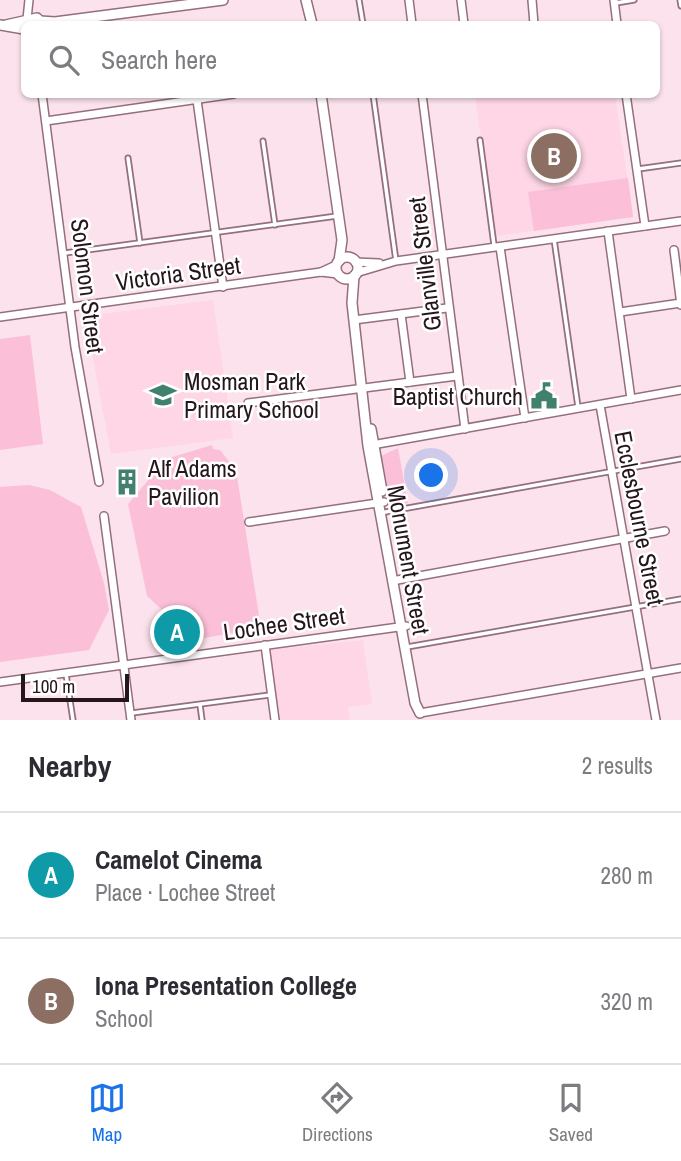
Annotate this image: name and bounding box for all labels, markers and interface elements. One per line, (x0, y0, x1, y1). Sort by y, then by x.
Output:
search box (21, 21, 660, 98)
icon: search (45, 41, 83, 79)
text: Search here (101, 42, 217, 77)
pin: B (531, 130, 577, 182)
street label: Glanville Street (400, 195, 448, 333)
street label: Solomon Street (64, 217, 112, 356)
street label: Victoria Street (114, 248, 243, 298)
place label: Mosman Park Primary School (184, 365, 319, 425)
school or university icon: Mosman Park Primary School (148, 380, 178, 410)
place label: Baptist Church (393, 380, 523, 412)
public building icon: Baptist Church (529, 381, 559, 411)
street label: Ecclesbourne Street (607, 428, 673, 609)
place label: Alf Adams Pavilion (147, 452, 237, 512)
your location (414, 458, 448, 492)
building icon: Alf Adams Pavilion (112, 467, 142, 497)
street label: Monument Street (380, 483, 438, 638)
street label: Lochee Street (221, 599, 347, 647)
pin: A (154, 606, 200, 658)
scale bar (21, 671, 130, 703)
text: 100 m (32, 673, 75, 699)
text: Nearby (28, 746, 111, 786)
text: 2 results (582, 750, 653, 781)
text: Camelot Cinema (95, 842, 262, 877)
text: A (44, 860, 58, 891)
text: 280 m (601, 860, 653, 891)
text: Place · Lochee Street (95, 877, 275, 908)
text: Iona Presentation College (95, 968, 357, 1003)
text: B (44, 986, 58, 1017)
text: 320 m (601, 986, 653, 1017)
text: School (95, 1003, 153, 1034)
tab: Map (88, 1079, 126, 1147)
tab: Directions (302, 1079, 373, 1147)
tab: Saved (549, 1079, 593, 1147)

